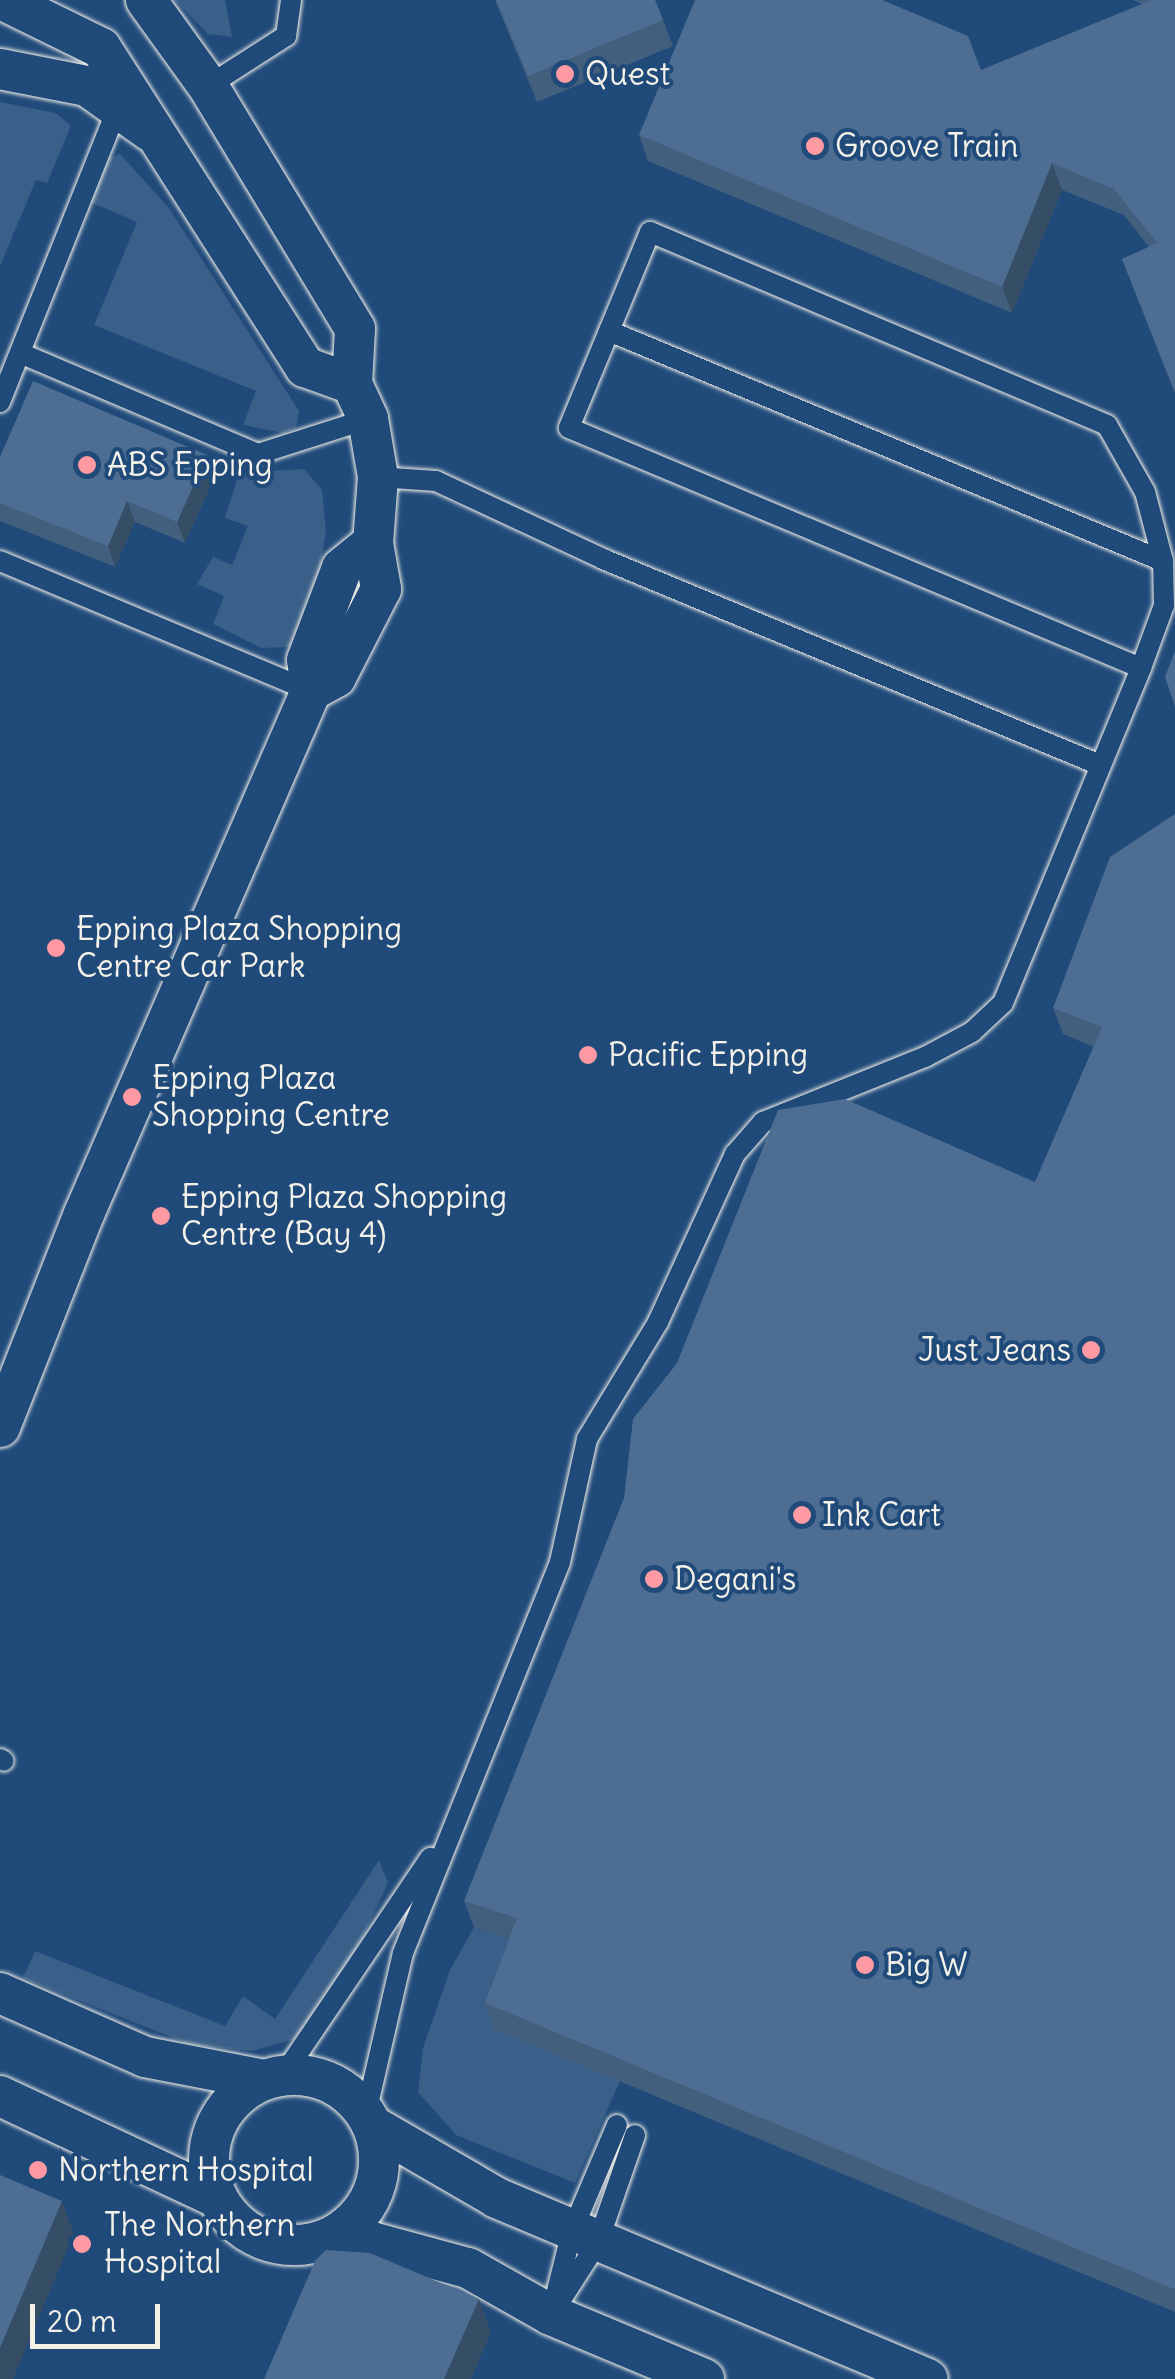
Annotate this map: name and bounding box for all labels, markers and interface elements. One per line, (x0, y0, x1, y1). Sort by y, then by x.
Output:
place label: Quest (585, 55, 670, 93)
marker: Quest (554, 63, 576, 85)
place label: Groove Train (835, 127, 1018, 165)
marker: Groove Train (804, 135, 826, 157)
place label: ABS Epping (107, 446, 273, 484)
marker: ABS Epping (76, 454, 98, 476)
place label: Epping Plaza Shopping Centre Car Park (76, 911, 402, 986)
marker: Epping Plaza Shopping Centre Car Park (45, 937, 67, 959)
place label: Pacific Epping (608, 1036, 808, 1074)
marker: Pacific Epping (577, 1044, 599, 1066)
place label: Epping Plaza Shopping Centre (152, 1060, 390, 1135)
marker: Epping Plaza Shopping Centre (121, 1086, 143, 1108)
place label: Epping Plaza Shopping Centre (Bay 4) (181, 1179, 507, 1254)
marker: Epping Plaza Shopping Centre (Bay 4) (150, 1205, 172, 1227)
place label: Just Jeans (918, 1331, 1071, 1369)
marker: Just Jeans (1080, 1339, 1102, 1361)
place label: Ink Cart (822, 1496, 941, 1534)
marker: Ink Cart (791, 1504, 813, 1526)
place label: Degani's (674, 1560, 796, 1598)
marker: Degani's (643, 1568, 665, 1590)
place label: Big W (885, 1946, 968, 1984)
marker: Big W (854, 1954, 876, 1976)
place label: Northern Hospital (58, 2151, 314, 2189)
marker: Northern Hospital (27, 2159, 49, 2181)
place label: The Northern Hospital (104, 2207, 295, 2282)
marker: The Northern Hospital (69, 2231, 95, 2257)
scale bar (35, 2284, 165, 2346)
text: 20 m (47, 2302, 117, 2340)

